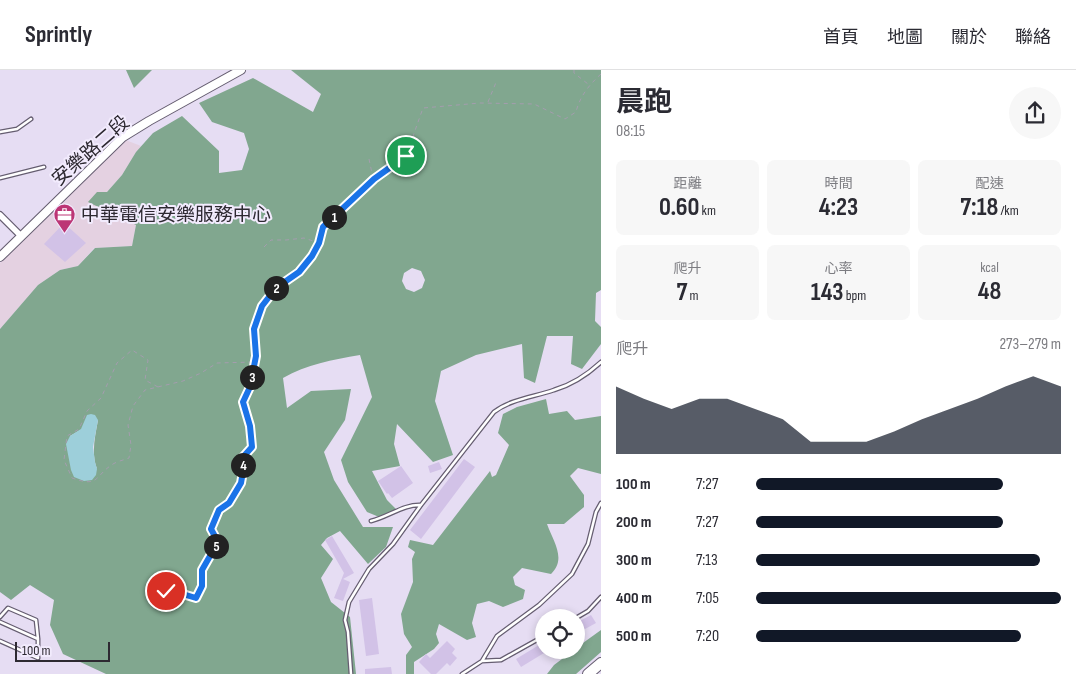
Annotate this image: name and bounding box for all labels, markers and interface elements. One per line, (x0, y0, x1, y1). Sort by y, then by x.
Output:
text: Sprintly (25, 20, 92, 49)
text: 首頁 (823, 27, 859, 48)
text: 地圖 (887, 27, 923, 48)
text: 關於 (951, 27, 987, 48)
text: 聯絡 (1015, 27, 1051, 48)
text: 晨跑 (616, 86, 672, 119)
button: share (1009, 87, 1061, 139)
street label: 安樂路二段 (48, 111, 134, 191)
text: 08:15 (616, 122, 645, 141)
pin (385, 135, 427, 177)
icon: arrive (392, 142, 420, 170)
text: 距離 (674, 175, 702, 192)
text: 時間 (825, 175, 853, 192)
text: 配速 (976, 175, 1004, 192)
text: 0.60 (659, 192, 699, 223)
text: 4:23 (819, 192, 858, 223)
text: 7:18 (960, 192, 998, 223)
office icon: 中華電信安樂服務中心 (53, 202, 77, 233)
text: km (699, 202, 716, 219)
text: /km (998, 202, 1019, 219)
place label: 中華電信安樂服務中心 (81, 204, 271, 227)
pin: 1 (322, 204, 346, 230)
text: 1 (332, 209, 337, 226)
text: kcal (980, 259, 999, 276)
text: 爬升 (674, 260, 702, 277)
text: 心率 (825, 260, 853, 277)
pin: 2 (264, 276, 288, 300)
text: 48 (978, 276, 1001, 307)
text: 7 (676, 277, 687, 308)
text: 143 (811, 277, 844, 308)
text: 2 (273, 280, 280, 297)
text: m (687, 287, 699, 304)
text: bpm (844, 287, 866, 304)
text: 273–279 m (999, 335, 1061, 354)
text: 爬升 (616, 340, 648, 359)
pin: 3 (240, 364, 264, 390)
text: 3 (249, 369, 256, 386)
pin: 4 (230, 452, 256, 478)
text: 4 (240, 457, 247, 474)
text: 100 m (616, 475, 651, 494)
text: 7:27 (696, 475, 718, 494)
text: 200 m (616, 513, 651, 532)
text: 7:27 (696, 513, 718, 532)
pin: 5 (204, 534, 228, 558)
text: 5 (213, 538, 220, 555)
text: 300 m (616, 551, 652, 570)
text: 7:13 (696, 551, 718, 570)
pin (145, 570, 187, 612)
icon: check (152, 577, 180, 605)
text: 400 m (616, 589, 652, 608)
text: 7:05 (696, 589, 719, 608)
map controls (535, 609, 585, 659)
button: locate (535, 609, 585, 659)
text: 500 m (616, 627, 651, 646)
text: 7:20 (696, 627, 719, 646)
scale bar (15, 639, 110, 662)
text: 100 m (22, 642, 51, 659)

